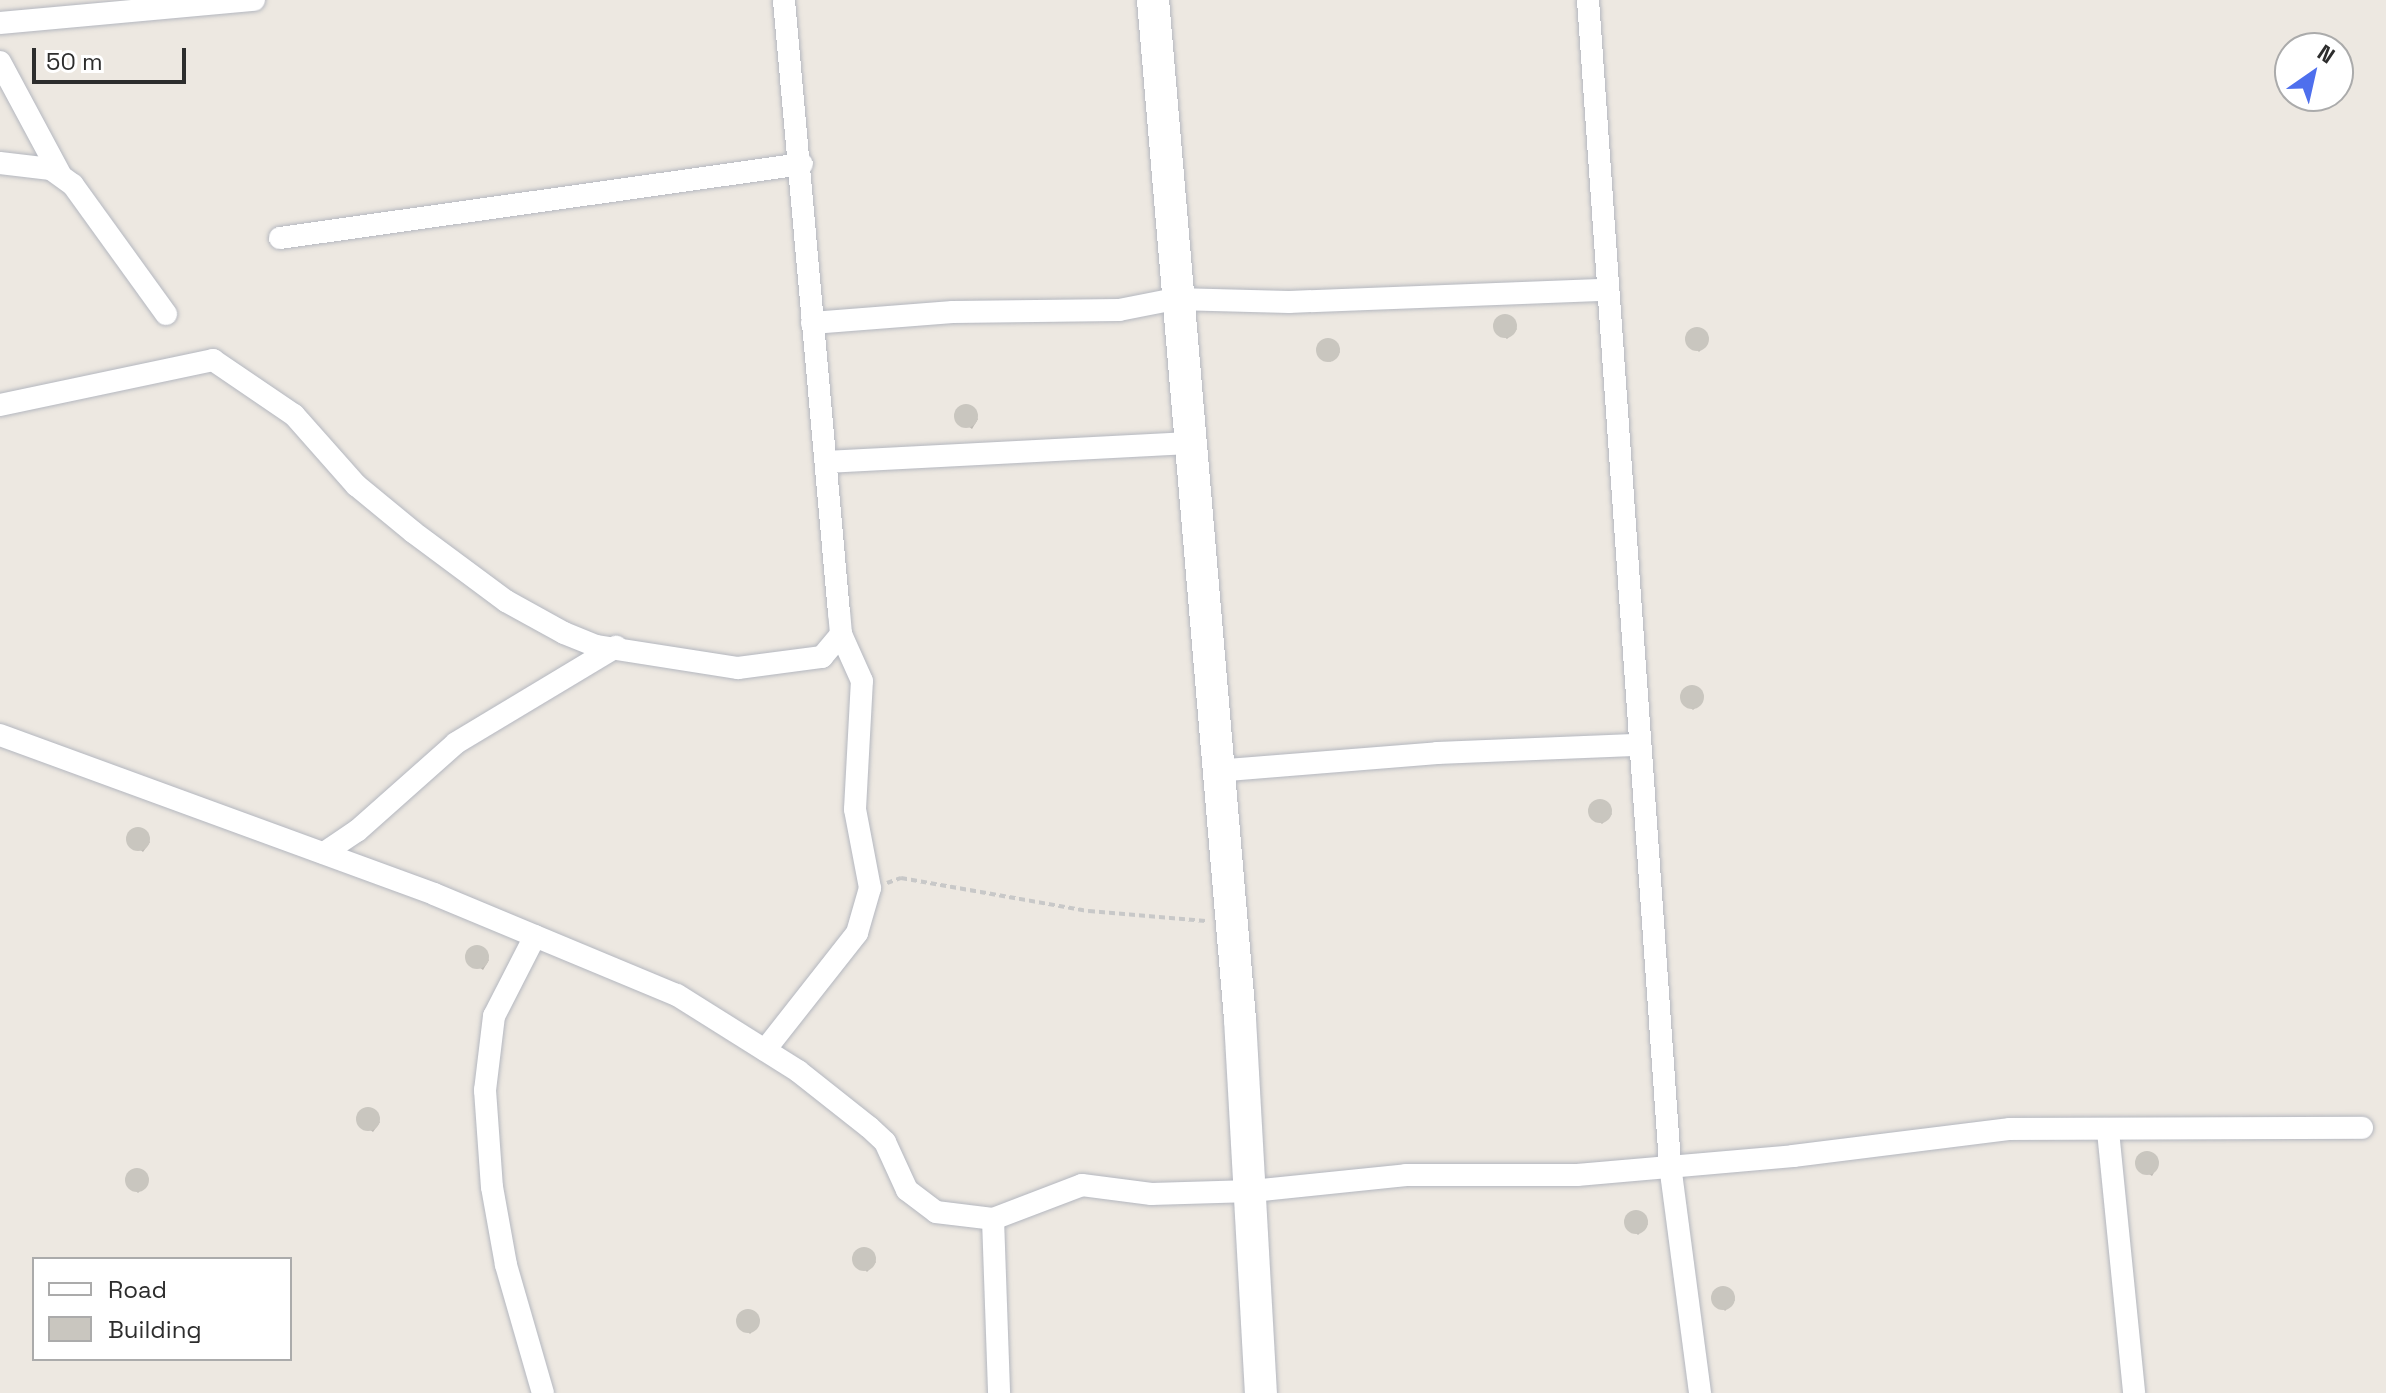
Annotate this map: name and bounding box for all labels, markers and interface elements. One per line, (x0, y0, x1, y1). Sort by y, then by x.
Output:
scale bar (36, 32, 190, 82)
north arrow (2274, 32, 2354, 112)
text: N (2312, 38, 2340, 69)
text: 50 m (46, 46, 103, 77)
legend (32, 1257, 292, 1361)
text: Road (108, 1274, 167, 1305)
text: Building (108, 1314, 202, 1345)

